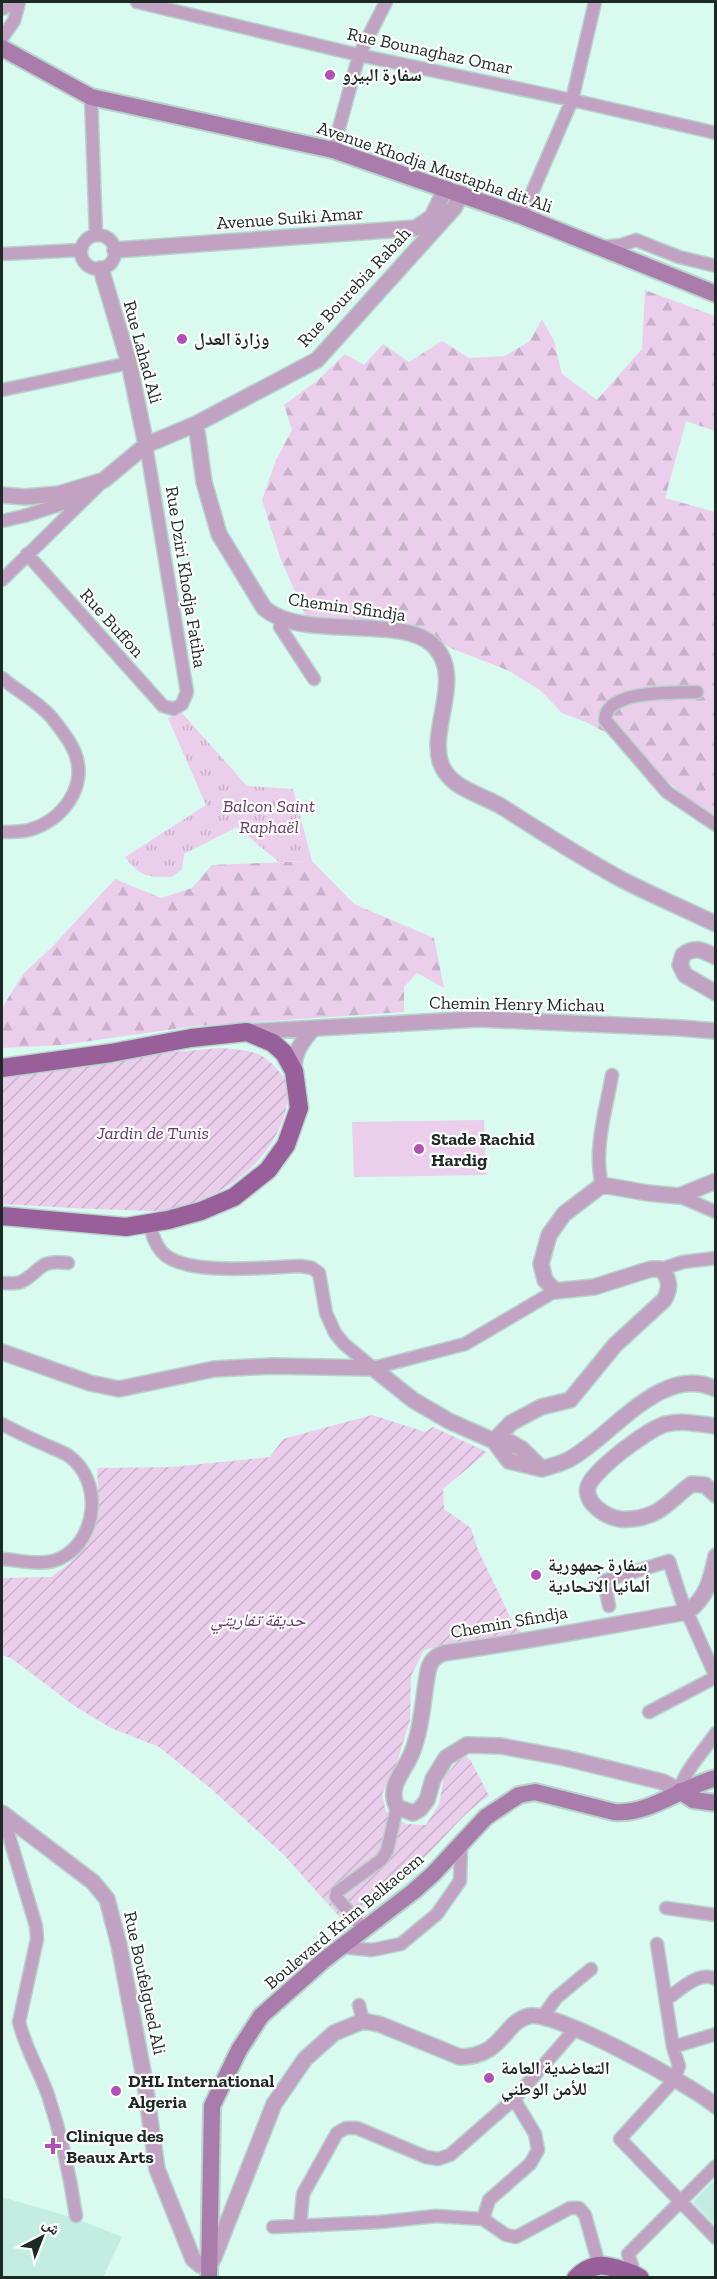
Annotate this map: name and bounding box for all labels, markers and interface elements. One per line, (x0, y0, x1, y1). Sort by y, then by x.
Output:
street label: Rue Bounaghaz Omar (345, 23, 515, 79)
place label: سفارة البيرو (342, 64, 422, 86)
marker: سفارة البيرو (323, 68, 337, 82)
street label: Avenue Khodja Mustapha dit Ali (314, 116, 556, 218)
street label: Avenue Suiki Amar (216, 202, 364, 234)
street label: Rue Bourebia Rabah (293, 223, 415, 351)
street label: Rue Lahad Ali (119, 298, 167, 406)
place label: وزارة العدل (194, 328, 270, 350)
marker: وزارة العدل (175, 332, 189, 346)
street label: Rue Dziri Khodja Fatiha (161, 485, 211, 670)
street label: Rue Buffon (75, 584, 149, 663)
street label: Chemin Sfindja (287, 588, 407, 626)
park label: Balcon Saint Raphaël (223, 795, 315, 838)
street label: Chemin Henry Michau (429, 991, 605, 1017)
park label: Jardin de Tunis (96, 1122, 209, 1144)
place label: Stade Rachid Hardig (431, 1128, 536, 1171)
marker: Stade Rachid Hardig (412, 1142, 426, 1156)
place label: سفارة جمهورية ألمانيا الاتحادية (548, 1554, 650, 1597)
marker: سفارة جمهورية ألمانيا الاتحادية (529, 1568, 543, 1582)
street label: Chemin Sfindja (449, 1601, 570, 1643)
park label: حديقة تفاريتي (211, 1609, 306, 1635)
street label: Boulevard Krim Belkacem (260, 1848, 428, 1994)
street label: Rue Boufelgued Ali (119, 1909, 171, 2057)
place label: التعاضدية العامة للأمن الوطني (501, 2057, 610, 2103)
place label: DHL International Algeria (128, 2070, 274, 2113)
marker: التعاضدية العامة للأمن الوطني (482, 2071, 496, 2085)
marker: DHL International Algeria (109, 2084, 123, 2098)
place label: Clinique des Beaux Arts (66, 2125, 164, 2168)
marker: Clinique des Beaux Arts (44, 2137, 62, 2155)
north arrow (12, 2207, 72, 2267)
text: ش (39, 2213, 64, 2239)

